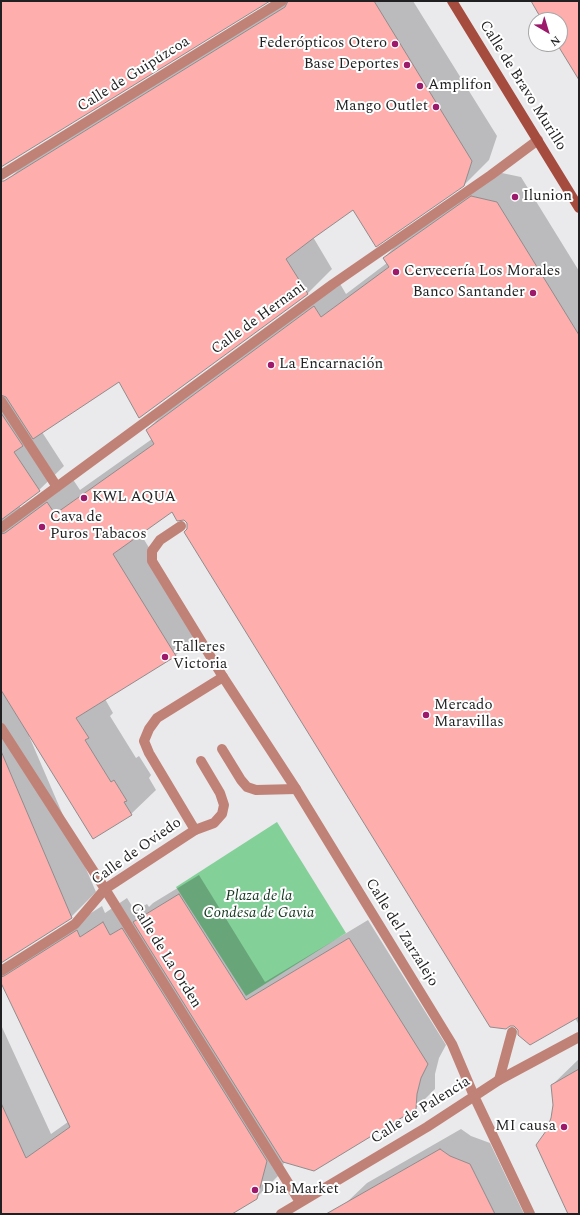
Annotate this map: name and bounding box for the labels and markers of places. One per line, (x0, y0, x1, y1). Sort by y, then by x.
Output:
place label: Federópticos Otero (259, 35, 387, 53)
marker: Federópticos Otero (390, 39, 400, 49)
place label: Base Deportes (304, 56, 399, 74)
marker: Base Deportes (402, 60, 412, 70)
place label: Amplifon (428, 77, 492, 95)
marker: Amplifon (415, 81, 425, 91)
place label: Mango Outlet (335, 98, 428, 116)
marker: Mango Outlet (431, 102, 441, 112)
place label: Ilunion (523, 188, 572, 206)
marker: Ilunion (510, 192, 520, 202)
place label: Cervecería Los Morales (404, 263, 561, 281)
marker: Cervecería Los Morales (391, 267, 401, 277)
place label: Banco Santander (413, 284, 525, 302)
marker: Banco Santander (528, 288, 538, 298)
place label: La Encarnación (279, 356, 383, 374)
marker: La Encarnación (266, 360, 276, 370)
place label: KWL AQUA (92, 489, 176, 507)
marker: KWL AQUA (79, 493, 89, 503)
place label: Cava de Puros Tabacos (50, 509, 147, 544)
marker: Cava de Puros Tabacos (37, 522, 47, 532)
place label: Talleres Victoria (173, 639, 227, 674)
marker: Talleres Victoria (160, 652, 170, 662)
place label: Mercado Maravillas (434, 697, 504, 732)
marker: Mercado Maravillas (421, 710, 431, 720)
place label: MI causa (495, 1118, 556, 1136)
marker: MI causa (559, 1122, 569, 1132)
place label: Dia Market (263, 1181, 339, 1199)
marker: Dia Market (250, 1185, 260, 1195)

